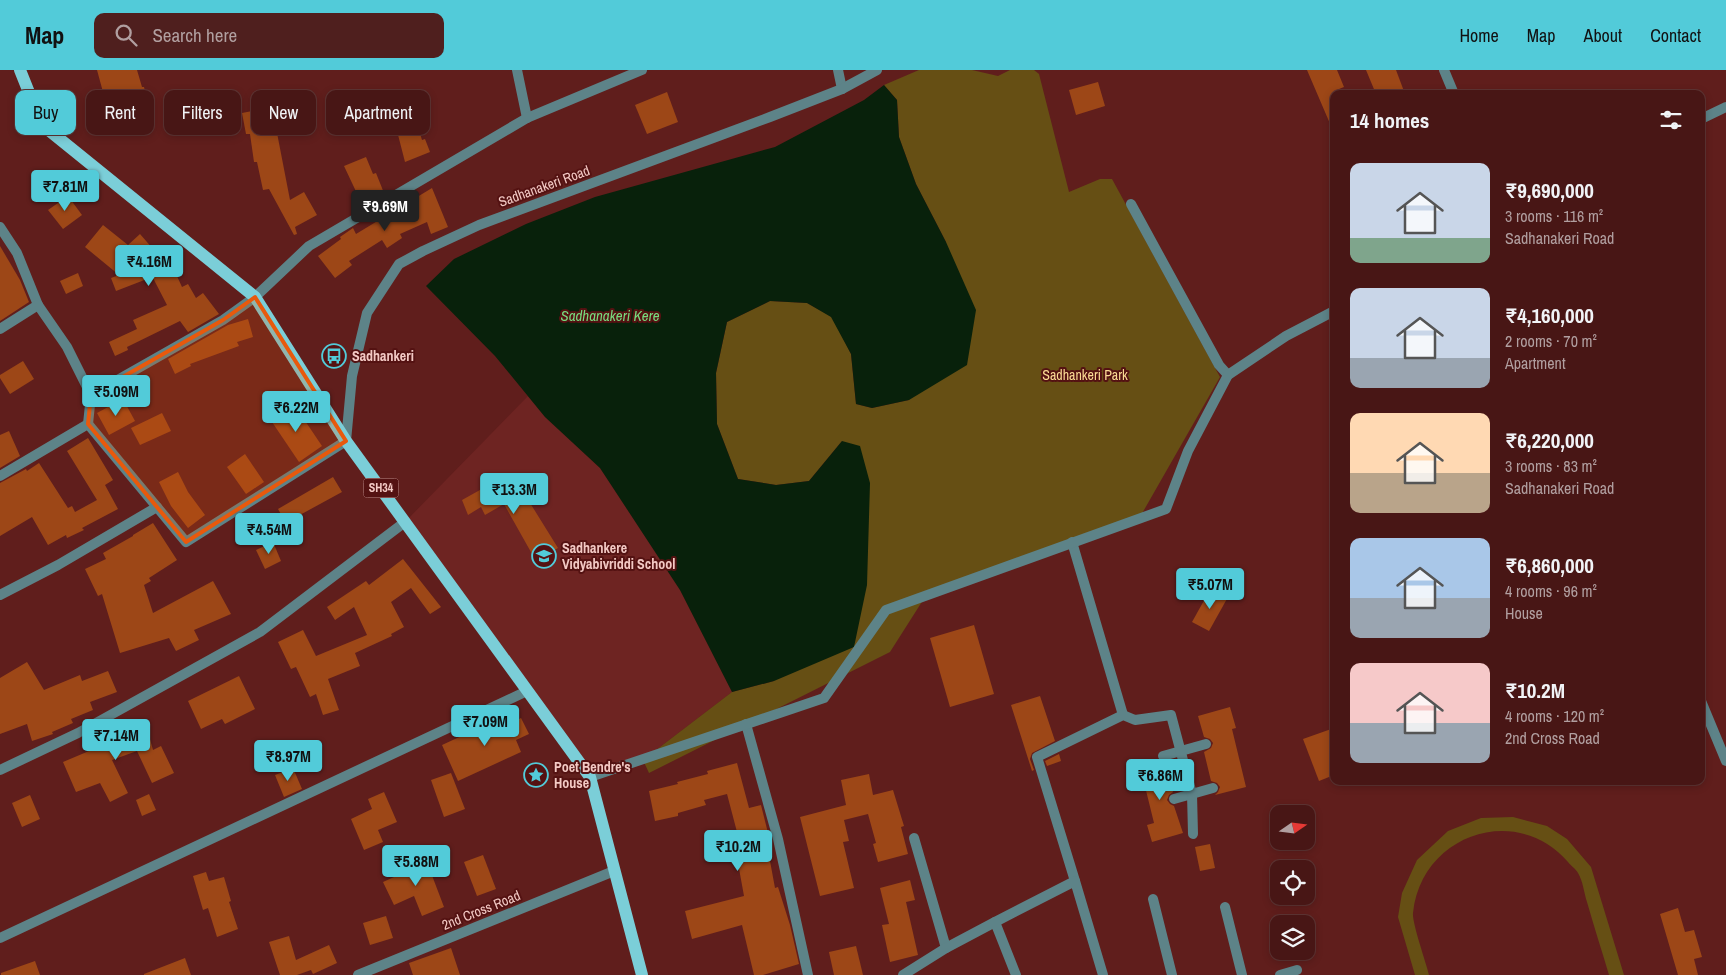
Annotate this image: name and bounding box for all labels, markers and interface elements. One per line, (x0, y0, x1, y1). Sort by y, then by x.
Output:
search box (94, 13, 444, 58)
text: Map (25, 19, 64, 51)
icon: search (112, 21, 140, 49)
text: Search here (152, 22, 237, 48)
text: Home (1459, 23, 1499, 48)
text: Map (1527, 23, 1556, 48)
text: About (1584, 23, 1622, 48)
text: Contact (1650, 23, 1701, 48)
chip: Buy (15, 90, 76, 135)
chip: Rent (86, 90, 154, 135)
chip: Filters (164, 90, 241, 135)
chip: New (251, 90, 316, 135)
chip: Apartment (326, 90, 430, 135)
text: 14 homes (1350, 106, 1429, 135)
icon: filters (1657, 106, 1685, 134)
street label: Sadhanakeri Road (496, 161, 592, 211)
pin: ₹7.81M (24, 170, 106, 212)
text: ₹7.81M (42, 175, 88, 197)
text: ₹9,690,000 (1505, 176, 1594, 205)
icon: home (1390, 183, 1450, 243)
pin: ₹9.69M (344, 190, 426, 232)
text: ₹9.69M (362, 195, 408, 217)
text: 3 rooms · 116 m² (1505, 205, 1603, 227)
text: Sadhanakeri Road (1505, 227, 1614, 249)
pin: ₹4.16M (108, 244, 190, 287)
text: ₹4.16M (126, 250, 172, 272)
text: ₹4,160,000 (1505, 301, 1594, 330)
water label: Sadhanakeri Kere (560, 305, 660, 326)
icon: home (1390, 308, 1450, 368)
text: 2 rooms · 70 m² (1505, 330, 1597, 352)
bus stop icon: Sadhankeri (321, 343, 347, 369)
place label: Sadhankeri (352, 347, 414, 365)
text: Apartment (1505, 352, 1566, 374)
park label: Sadhankeri Park (1042, 366, 1128, 384)
pin: ₹5.09M (75, 374, 157, 417)
text: ₹5.09M (93, 380, 139, 402)
pin: ₹6.22M (255, 390, 337, 433)
text: ₹6.22M (273, 396, 319, 418)
text: ₹6,220,000 (1505, 426, 1594, 455)
icon: home (1390, 433, 1450, 493)
text: 3 rooms · 83 m² (1505, 455, 1597, 477)
pin: ₹13.3M (473, 472, 555, 515)
text: Sadhanakeri Road (1505, 477, 1614, 499)
road number: SH34 (364, 478, 398, 498)
text: ₹13.3M (491, 478, 537, 500)
pin: ₹4.54M (228, 512, 310, 555)
text: ₹4.54M (246, 518, 292, 540)
place label: Sadhankere Vidyabivriddi School (562, 539, 675, 573)
school or university icon: Sadhankere Vidyabivriddi School (531, 543, 557, 569)
text: ₹6,860,000 (1505, 551, 1594, 580)
icon: home (1390, 558, 1450, 618)
pin: ₹5.07M (1169, 568, 1251, 610)
text: ₹5.07M (1187, 573, 1233, 595)
text: 4 rooms · 96 m² (1505, 580, 1597, 602)
text: House (1505, 602, 1543, 624)
text: ₹10.2M (1505, 676, 1565, 705)
icon: home (1390, 683, 1450, 743)
pin: ₹7.09M (444, 704, 526, 747)
text: 4 rooms · 120 m² (1505, 705, 1604, 727)
text: ₹7.09M (462, 710, 508, 732)
pin: ₹7.14M (75, 718, 157, 761)
text: ₹7.14M (93, 724, 139, 746)
text: 2nd Cross Road (1505, 727, 1600, 749)
pin: ₹8.97M (247, 740, 329, 782)
text: ₹8.97M (265, 745, 311, 767)
place label: Poet Bendre's House (554, 758, 631, 792)
pin: ₹6.86M (1119, 758, 1201, 801)
place icon: Poet Bendre's House (523, 762, 549, 788)
text: ₹6.86M (1137, 764, 1183, 786)
north arrow (1270, 805, 1315, 850)
map controls (1270, 805, 1315, 960)
pin: ₹10.2M (697, 830, 779, 872)
text: ₹10.2M (715, 835, 761, 857)
pin: ₹5.88M (375, 844, 457, 887)
text: ₹5.88M (393, 850, 439, 872)
button: locate (1270, 860, 1315, 905)
street label: 2nd Cross Road (439, 886, 523, 934)
button: layers (1270, 915, 1315, 960)

